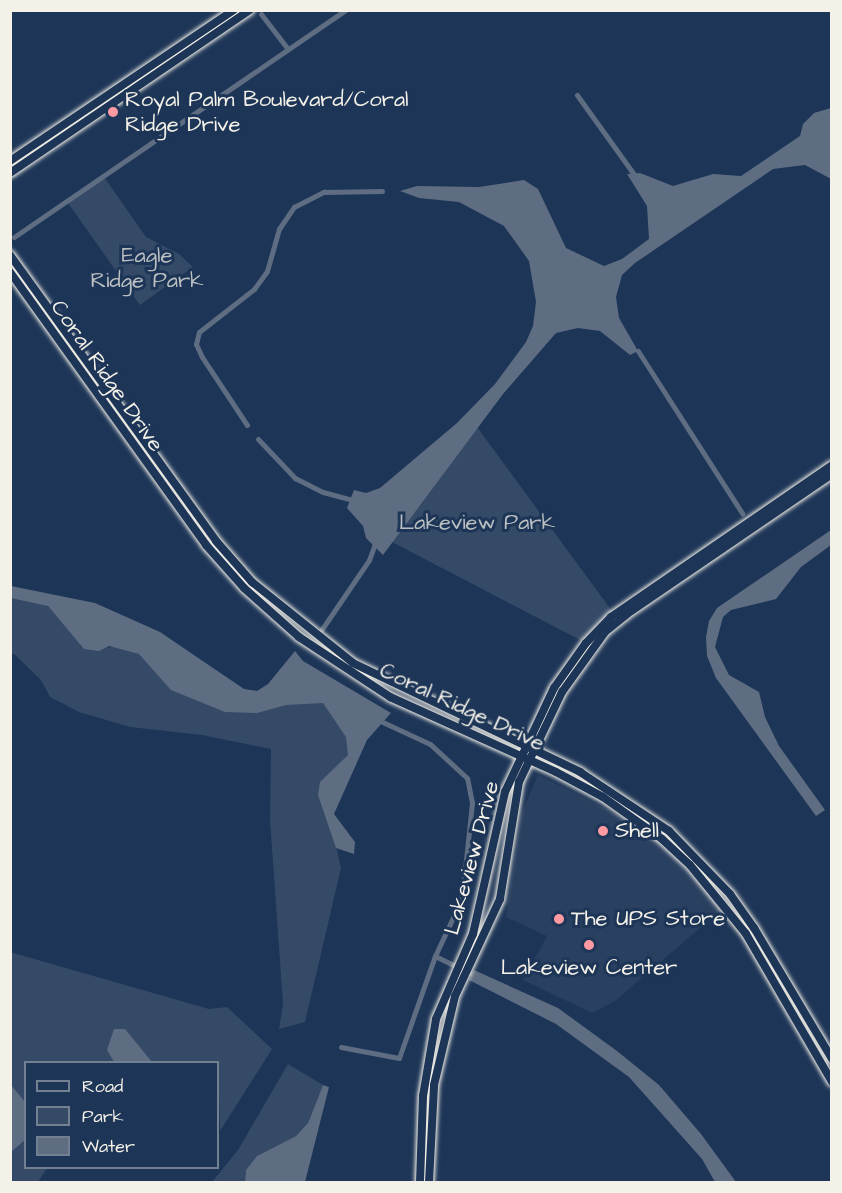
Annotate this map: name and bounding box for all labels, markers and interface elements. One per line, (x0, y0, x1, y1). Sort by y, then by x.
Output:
place label: Royal Palm Boulevard/Coral Ridge Drive (125, 86, 409, 138)
marker: Royal Palm Boulevard/Coral Ridge Drive (106, 105, 120, 119)
park label: Eagle Ridge Park (90, 242, 204, 294)
street label: Coral Ridge Drive (45, 295, 169, 457)
park label: Lakeview Park (399, 510, 555, 536)
street label: Coral Ridge Drive (375, 657, 549, 757)
street label: Lakeview Drive (439, 778, 505, 938)
place label: Shell (615, 818, 659, 844)
marker: Shell (596, 824, 610, 838)
place label: The UPS Store (571, 906, 725, 932)
marker: The UPS Store (552, 912, 566, 926)
marker: Lakeview Center (582, 938, 596, 952)
place label: Lakeview Center (501, 955, 677, 981)
legend (24, 1061, 219, 1169)
text: Road (82, 1074, 123, 1099)
text: Park (82, 1104, 124, 1129)
text: Water (82, 1134, 135, 1159)

